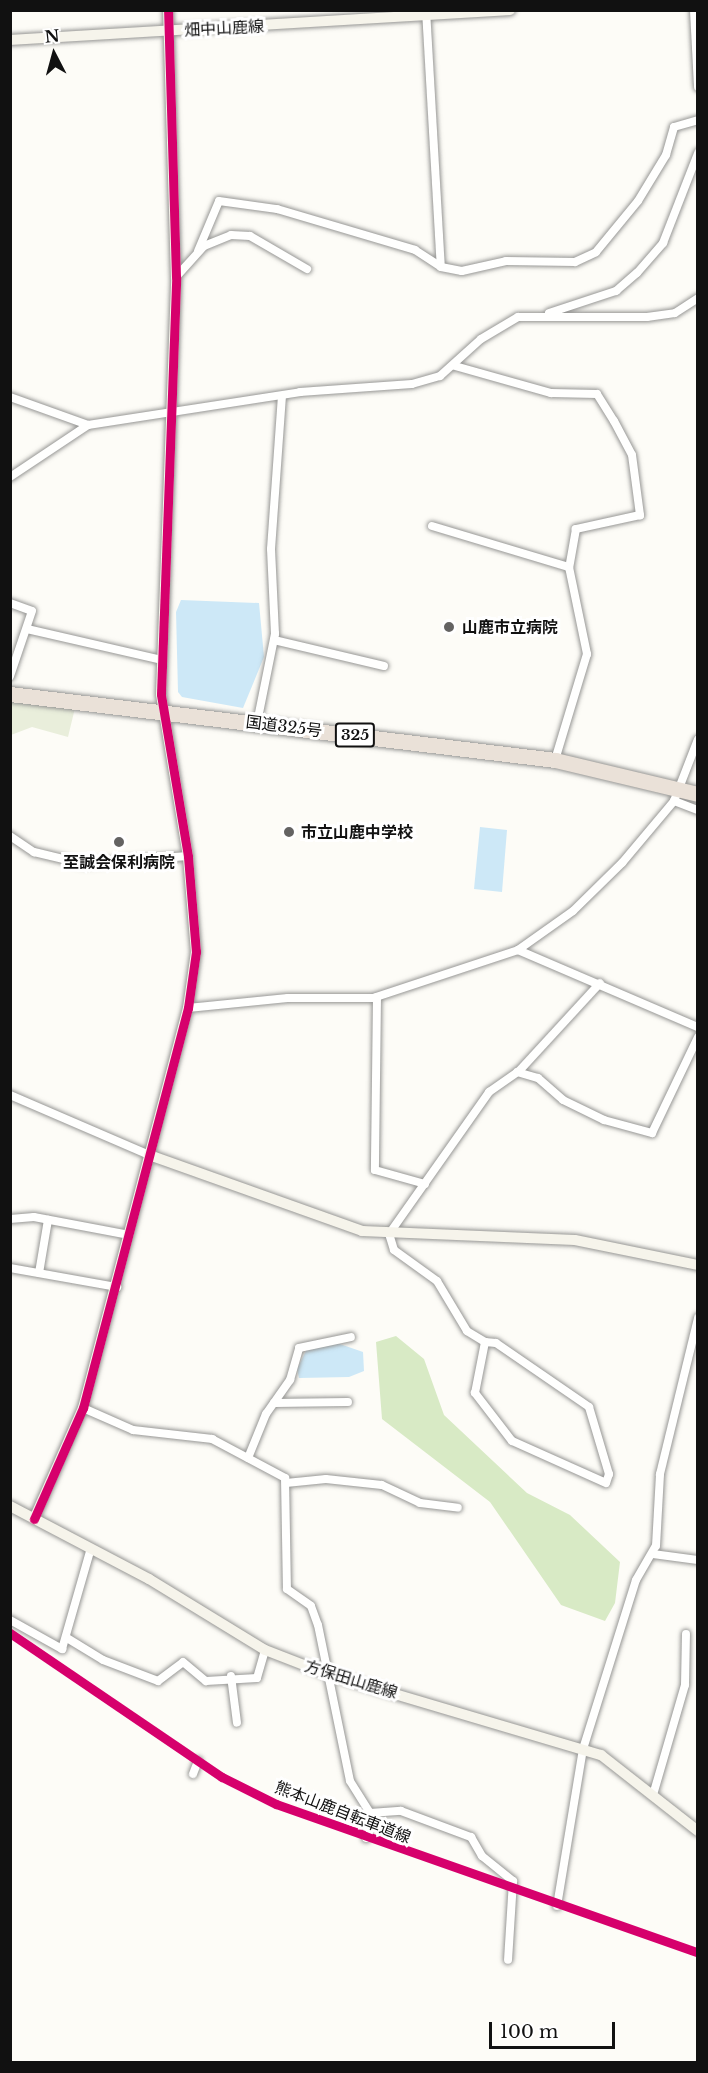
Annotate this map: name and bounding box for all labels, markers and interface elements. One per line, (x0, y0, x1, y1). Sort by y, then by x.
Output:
street label: 畑中山鹿線 (184, 16, 264, 40)
north arrow (24, 24, 84, 84)
text: N (44, 25, 61, 47)
place label: 山鹿市立病院 (462, 617, 558, 637)
marker: 山鹿市立病院 (440, 618, 458, 636)
street label: 国道325号 (245, 712, 323, 740)
road number: 325 (334, 723, 376, 747)
place label: 市立山鹿中学校 (301, 822, 413, 842)
marker: 市立山鹿中学校 (282, 825, 296, 839)
marker: 至誠会保利病院 (110, 833, 128, 851)
place label: 至誠会保利病院 (63, 852, 175, 872)
street label: 方保田山鹿線 (302, 1656, 400, 1702)
street label: 熊本山鹿自転車道線 (272, 1777, 414, 1847)
scale bar (492, 2010, 618, 2048)
text: 100 m (500, 2021, 558, 2043)

